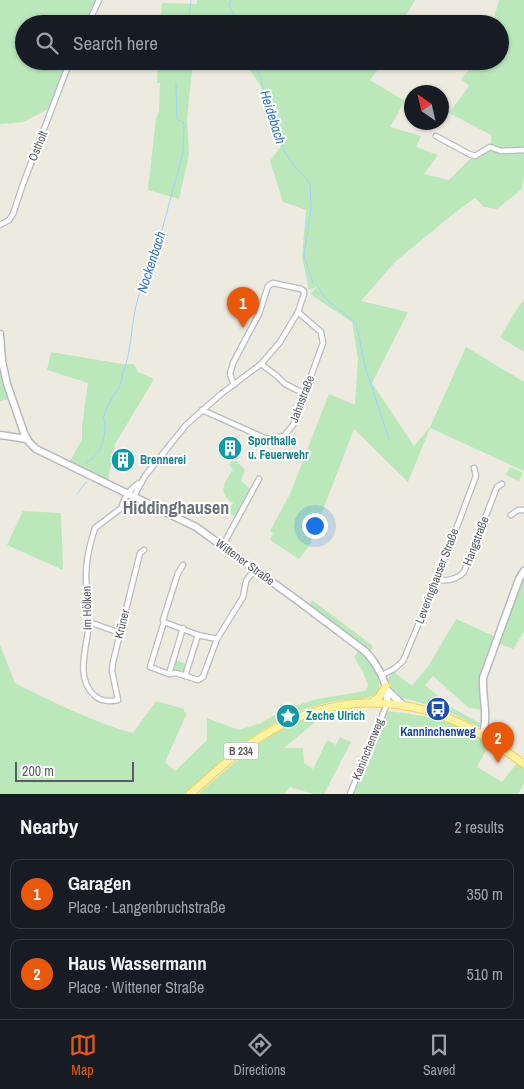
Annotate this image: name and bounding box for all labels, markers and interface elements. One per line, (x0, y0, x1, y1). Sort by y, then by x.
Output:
search box (15, 15, 509, 70)
icon: search (33, 29, 61, 57)
text: Search here (73, 30, 158, 56)
north arrow (404, 85, 449, 130)
water label: Heidebach (256, 88, 290, 146)
street label: Ostholt (25, 128, 51, 163)
water label: Nockenbach (133, 229, 169, 295)
pin: 1 (227, 287, 259, 328)
street label: Jahnstraße (286, 373, 318, 425)
place label: Sporthalle u. Feuerwehr (248, 433, 309, 463)
building icon: Sporthalle u. Feuerwehr (217, 435, 243, 461)
building icon: Brennerei (110, 447, 136, 473)
place label: Brennerei (140, 452, 186, 468)
district label: Hiddinghausen (123, 495, 229, 520)
your location (302, 513, 328, 539)
street label: Hangstraße (459, 514, 493, 568)
street label: Leveringhauser Straße (411, 526, 463, 626)
street label: Wittener Straße (212, 535, 278, 589)
street label: Im Hölken (79, 586, 95, 630)
street label: Krüner (111, 607, 134, 640)
bus stop icon: Kanninchenweg (425, 696, 451, 722)
place icon: Zeche Ulrich (275, 703, 301, 729)
place label: Zeche Ulrich (306, 708, 365, 724)
street label: Kaninchenweg (348, 715, 388, 782)
pin: 2 (482, 722, 514, 763)
place label: Kanninchenweg (400, 724, 476, 740)
road number: B 234 (224, 742, 258, 759)
scale bar (15, 759, 134, 782)
text: 200 m (22, 762, 54, 780)
text: Nearby (20, 812, 78, 841)
text: 2 results (454, 816, 504, 838)
text: Garagen (68, 870, 131, 896)
text: 1 (33, 883, 41, 905)
text: 350 m (467, 883, 503, 905)
text: Place · Langenbruchstraße (68, 896, 226, 918)
text: Haus Wassermann (68, 950, 207, 976)
text: 2 (33, 963, 41, 985)
text: 510 m (467, 963, 503, 985)
text: Place · Wittener Straße (68, 976, 204, 998)
tab: Map (69, 1031, 97, 1079)
tab: Directions (234, 1031, 286, 1079)
tab: Saved (423, 1031, 455, 1079)

